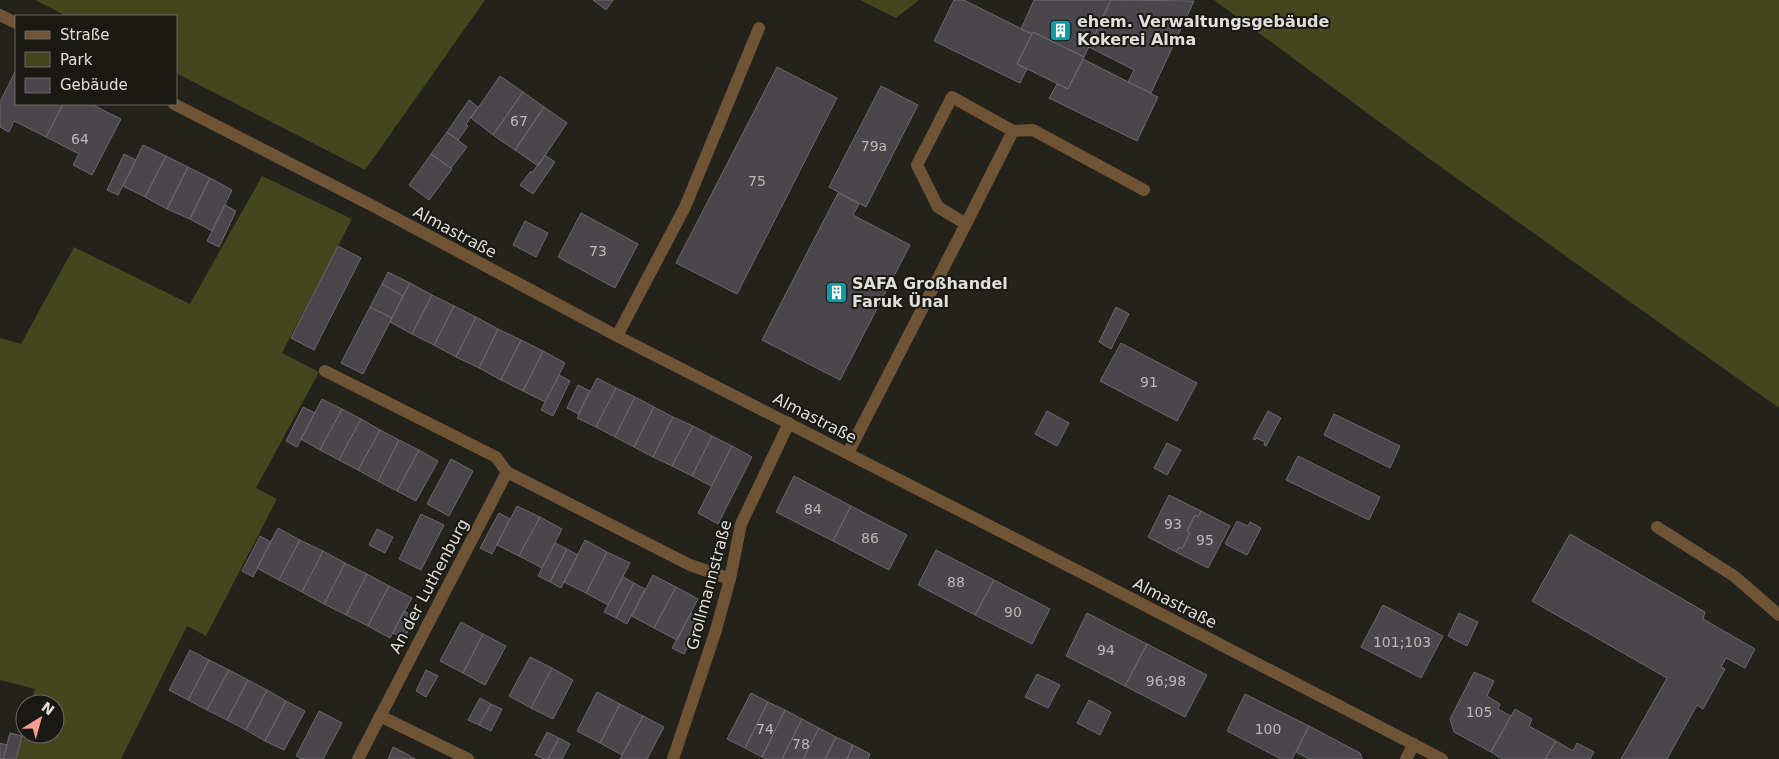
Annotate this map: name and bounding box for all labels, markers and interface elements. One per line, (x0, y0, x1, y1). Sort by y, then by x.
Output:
place label: ehem. Verwaltungsgebäude Kokerei Alma (1077, 12, 1330, 49)
legend (15, 15, 178, 105)
building icon: ehem. Verwaltungsgebäude Kokerei Alma (1049, 18, 1073, 42)
text: Straße (60, 26, 109, 44)
text: Park (60, 51, 93, 69)
text: Gebäude (60, 76, 128, 94)
house number: 67 (510, 113, 528, 129)
house number: 64 (71, 131, 89, 147)
house number: 79a (861, 138, 887, 154)
house number: 75 (748, 173, 766, 189)
street label: Almastraße (410, 202, 500, 262)
house number: 73 (589, 243, 607, 259)
place label: SAFA Großhandel Faruk Ünal (852, 274, 1008, 311)
building icon: SAFA Großhandel Faruk Ünal (824, 280, 848, 304)
house number: 91 (1140, 374, 1158, 390)
street label: Almastraße (770, 389, 860, 447)
house number: 84 (804, 501, 822, 517)
street label: An der Luthenburg (385, 515, 473, 657)
house number: 93 (1164, 516, 1182, 532)
street label: Grollmannstraße (682, 518, 736, 652)
house number: 86 (861, 530, 879, 546)
house number: 95 (1196, 532, 1214, 548)
house number: 88 (947, 574, 965, 590)
street label: Almastraße (1130, 574, 1220, 632)
house number: 90 (1004, 604, 1022, 620)
house number: 101;103 (1373, 634, 1431, 650)
house number: 94 (1097, 642, 1115, 658)
house number: 96;98 (1146, 673, 1186, 689)
north arrow (15, 694, 65, 744)
text: N (38, 699, 57, 719)
house number: 105 (1466, 704, 1492, 720)
house number: 74 (756, 721, 774, 737)
house number: 100 (1255, 721, 1281, 737)
house number: 78 (792, 736, 810, 752)

